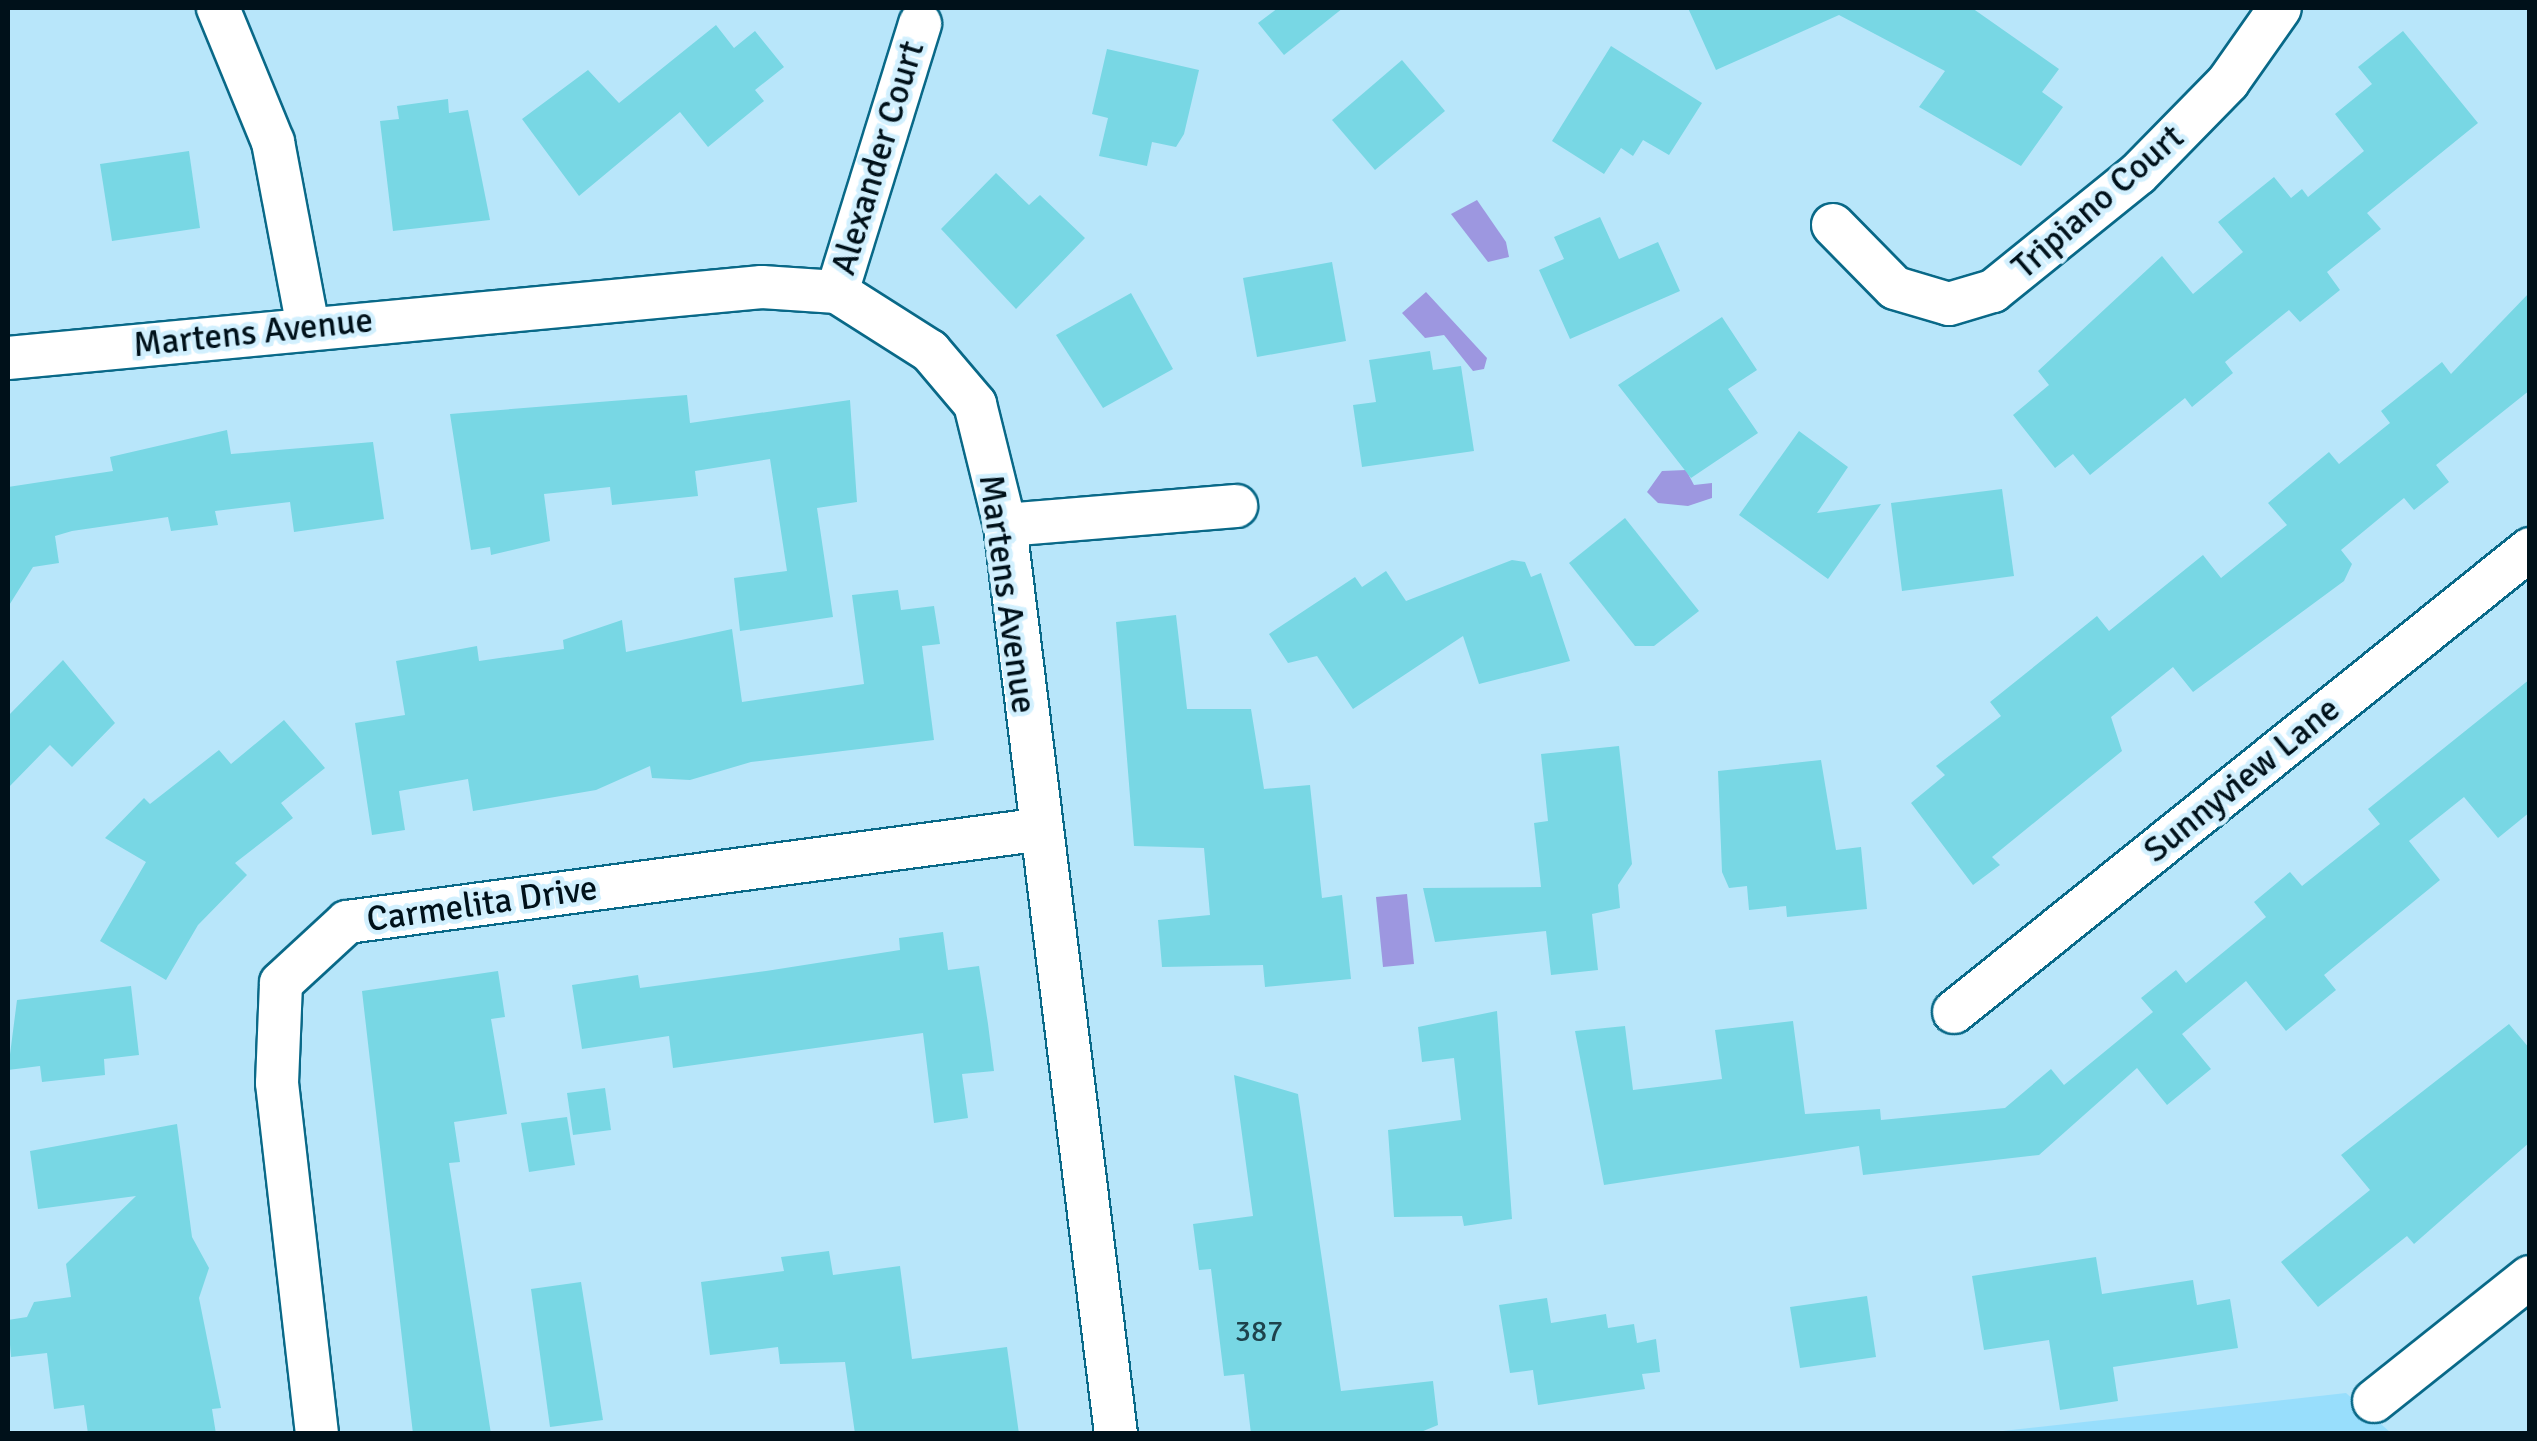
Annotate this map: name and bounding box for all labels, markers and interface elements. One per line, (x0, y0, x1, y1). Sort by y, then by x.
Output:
street label: Alexander Court (823, 36, 933, 280)
street label: Tripiano Court (2004, 116, 2192, 288)
street label: Martens Avenue (131, 300, 375, 366)
street label: Martens Avenue (969, 472, 1045, 716)
street label: Sunnyview Lane (2136, 688, 2348, 872)
street label: Carmelita Drive (364, 867, 600, 941)
house number: 387 (1235, 1314, 1283, 1350)

